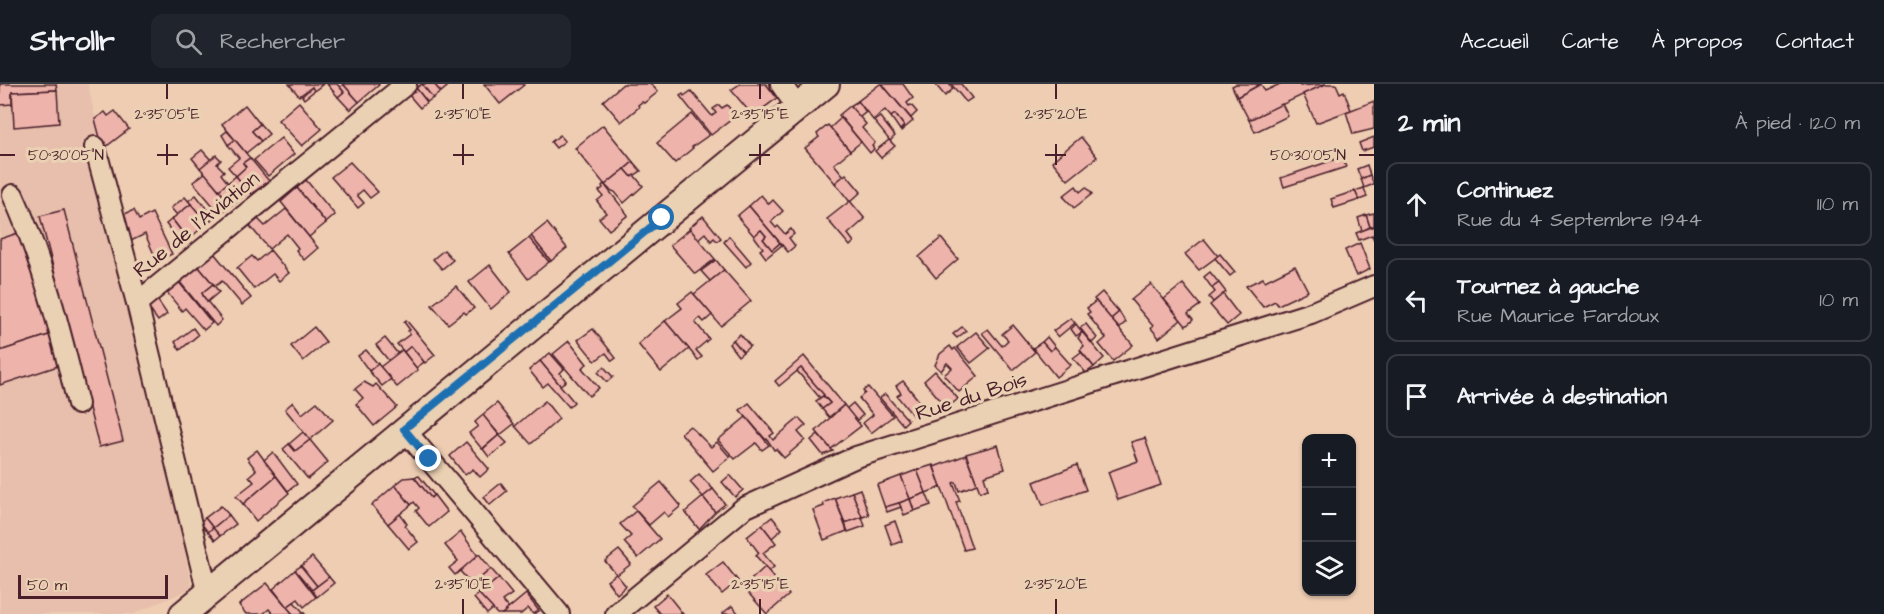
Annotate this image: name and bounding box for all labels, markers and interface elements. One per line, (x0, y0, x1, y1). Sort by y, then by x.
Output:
search box (151, 14, 571, 68)
text: Strollr (30, 22, 115, 61)
icon: search (172, 25, 205, 58)
text: Rechercher (220, 26, 345, 57)
text: Accueil (1460, 27, 1529, 56)
text: Carte (1562, 27, 1619, 56)
text: À propos (1652, 27, 1743, 56)
text: Contact (1776, 27, 1854, 56)
text: 2°35'05"E (134, 104, 200, 125)
text: 2°35'10"E (435, 104, 491, 125)
text: 2°35'15"E (731, 104, 789, 125)
text: 2°35'20"E (1024, 104, 1088, 125)
text: 2 min (1398, 105, 1460, 141)
text: À pied · 120 m (1735, 109, 1860, 137)
text: 50°30'05"N (28, 145, 104, 166)
text: 50°30'05"N (1270, 145, 1346, 166)
street label: Rue de l'Aviation (127, 164, 266, 284)
text: Continuez (1457, 175, 1553, 206)
icon: ahead (1400, 188, 1433, 221)
text: 110 m (1817, 190, 1858, 218)
route start (648, 204, 674, 230)
text: Rue du 4 Septembre 1944 (1457, 206, 1702, 234)
text: Tournez à gauche (1457, 271, 1639, 302)
icon: left (1400, 284, 1433, 317)
text: 10 m (1819, 286, 1858, 314)
text: Rue Maurice Fardoux (1457, 302, 1659, 330)
street label: Rue du Bois (912, 365, 1031, 428)
icon: arrive (1400, 380, 1433, 413)
text: Arrivée à destination (1457, 381, 1667, 412)
map controls (1302, 434, 1356, 596)
button: + (1302, 434, 1356, 488)
route end (415, 445, 441, 471)
button: − (1302, 488, 1356, 542)
button: layers (1302, 542, 1356, 596)
scale bar (18, 572, 168, 600)
text: 50 m (27, 574, 67, 596)
text: 2°35'10"E (435, 574, 491, 595)
text: 2°35'15"E (731, 574, 789, 595)
text: 2°35'20"E (1024, 574, 1088, 595)

